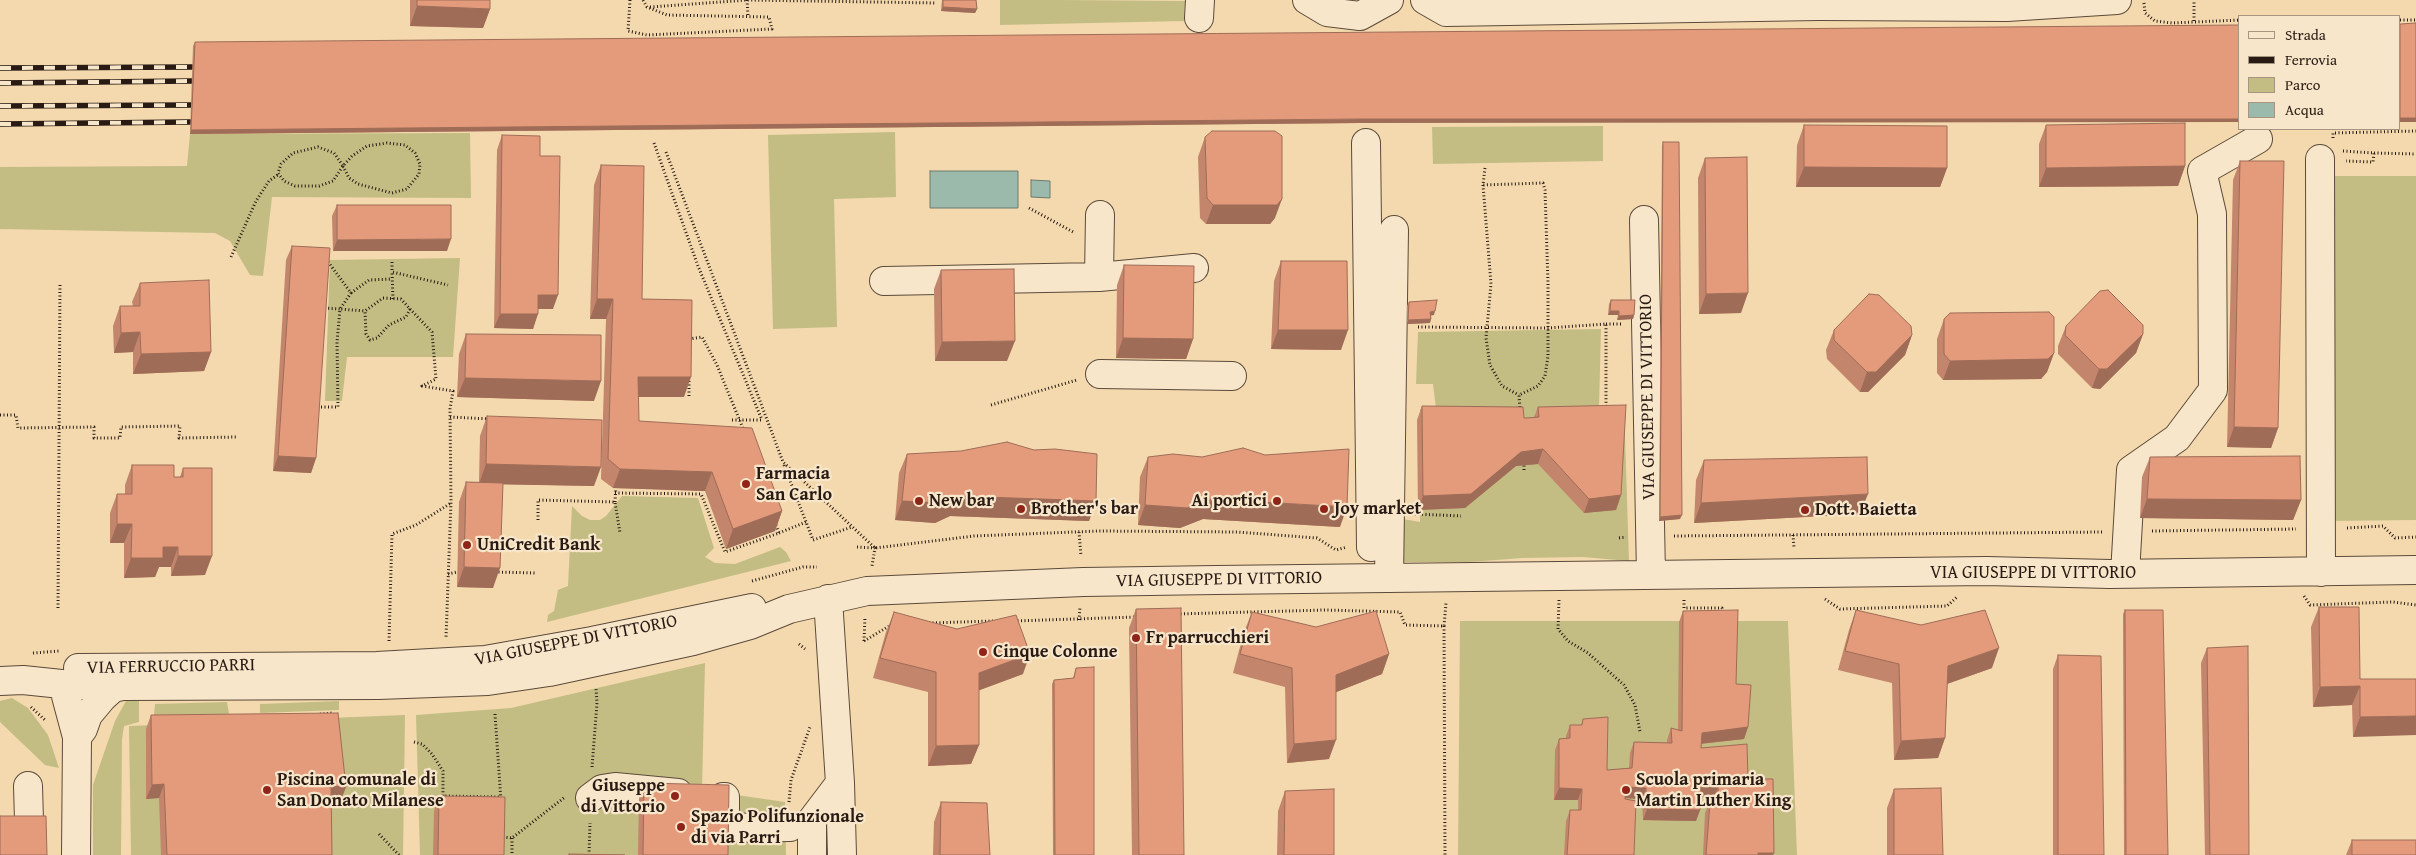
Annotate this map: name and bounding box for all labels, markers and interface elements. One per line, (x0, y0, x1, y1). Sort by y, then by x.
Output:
legend (2238, 15, 2401, 130)
text: Strada (2285, 24, 2326, 45)
text: Ferrovia (2285, 49, 2337, 70)
text: Parco (2285, 74, 2320, 95)
text: Acqua (2285, 99, 2324, 120)
street label: VIA GIUSEPPE DI VITTORIO (1635, 294, 1661, 500)
place label: Farmacia San Carlo (756, 463, 832, 506)
marker: Farmacia San Carlo (740, 478, 752, 490)
place label: New bar (929, 490, 994, 512)
place label: Ai portici (1192, 490, 1267, 512)
marker: New bar (913, 495, 925, 507)
marker: Ai portici (1271, 495, 1283, 507)
place label: Brother's bar (1031, 498, 1138, 520)
place label: Joy market (1334, 498, 1421, 520)
place label: Dott. Baietta (1815, 499, 1917, 521)
marker: Brother's bar (1015, 503, 1027, 515)
marker: Joy market (1318, 503, 1330, 515)
marker: Dott. Baietta (1799, 504, 1811, 516)
place label: UniCredit Bank (477, 534, 600, 556)
marker: UniCredit Bank (461, 539, 473, 551)
street label: VIA GIUSEPPE DI VITTORIO (1930, 562, 2136, 584)
street label: VIA GIUSEPPE DI VITTORIO (1116, 567, 1322, 593)
street label: VIA GIUSEPPE DI VITTORIO (473, 611, 679, 671)
place label: Fr parrucchieri (1146, 627, 1269, 649)
marker: Fr parrucchieri (1130, 632, 1142, 644)
place label: Cinque Colonne (993, 641, 1118, 663)
marker: Cinque Colonne (977, 646, 989, 658)
street label: VIA FERRUCCIO PARRI (87, 655, 255, 679)
place label: Piscina comunale di San Donato Milanese (277, 769, 444, 812)
place label: Scuola primaria Martin Luther King (1636, 769, 1791, 812)
place label: Giuseppe di Vittorio (581, 775, 665, 818)
marker: Piscina comunale di San Donato Milanese (261, 784, 273, 796)
marker: Scuola primaria Martin Luther King (1620, 784, 1632, 796)
marker: Giuseppe di Vittorio (669, 790, 681, 802)
place label: Spazio Polifunzionale di via Parri (691, 806, 864, 849)
marker: Spazio Polifunzionale di via Parri (675, 821, 687, 833)

